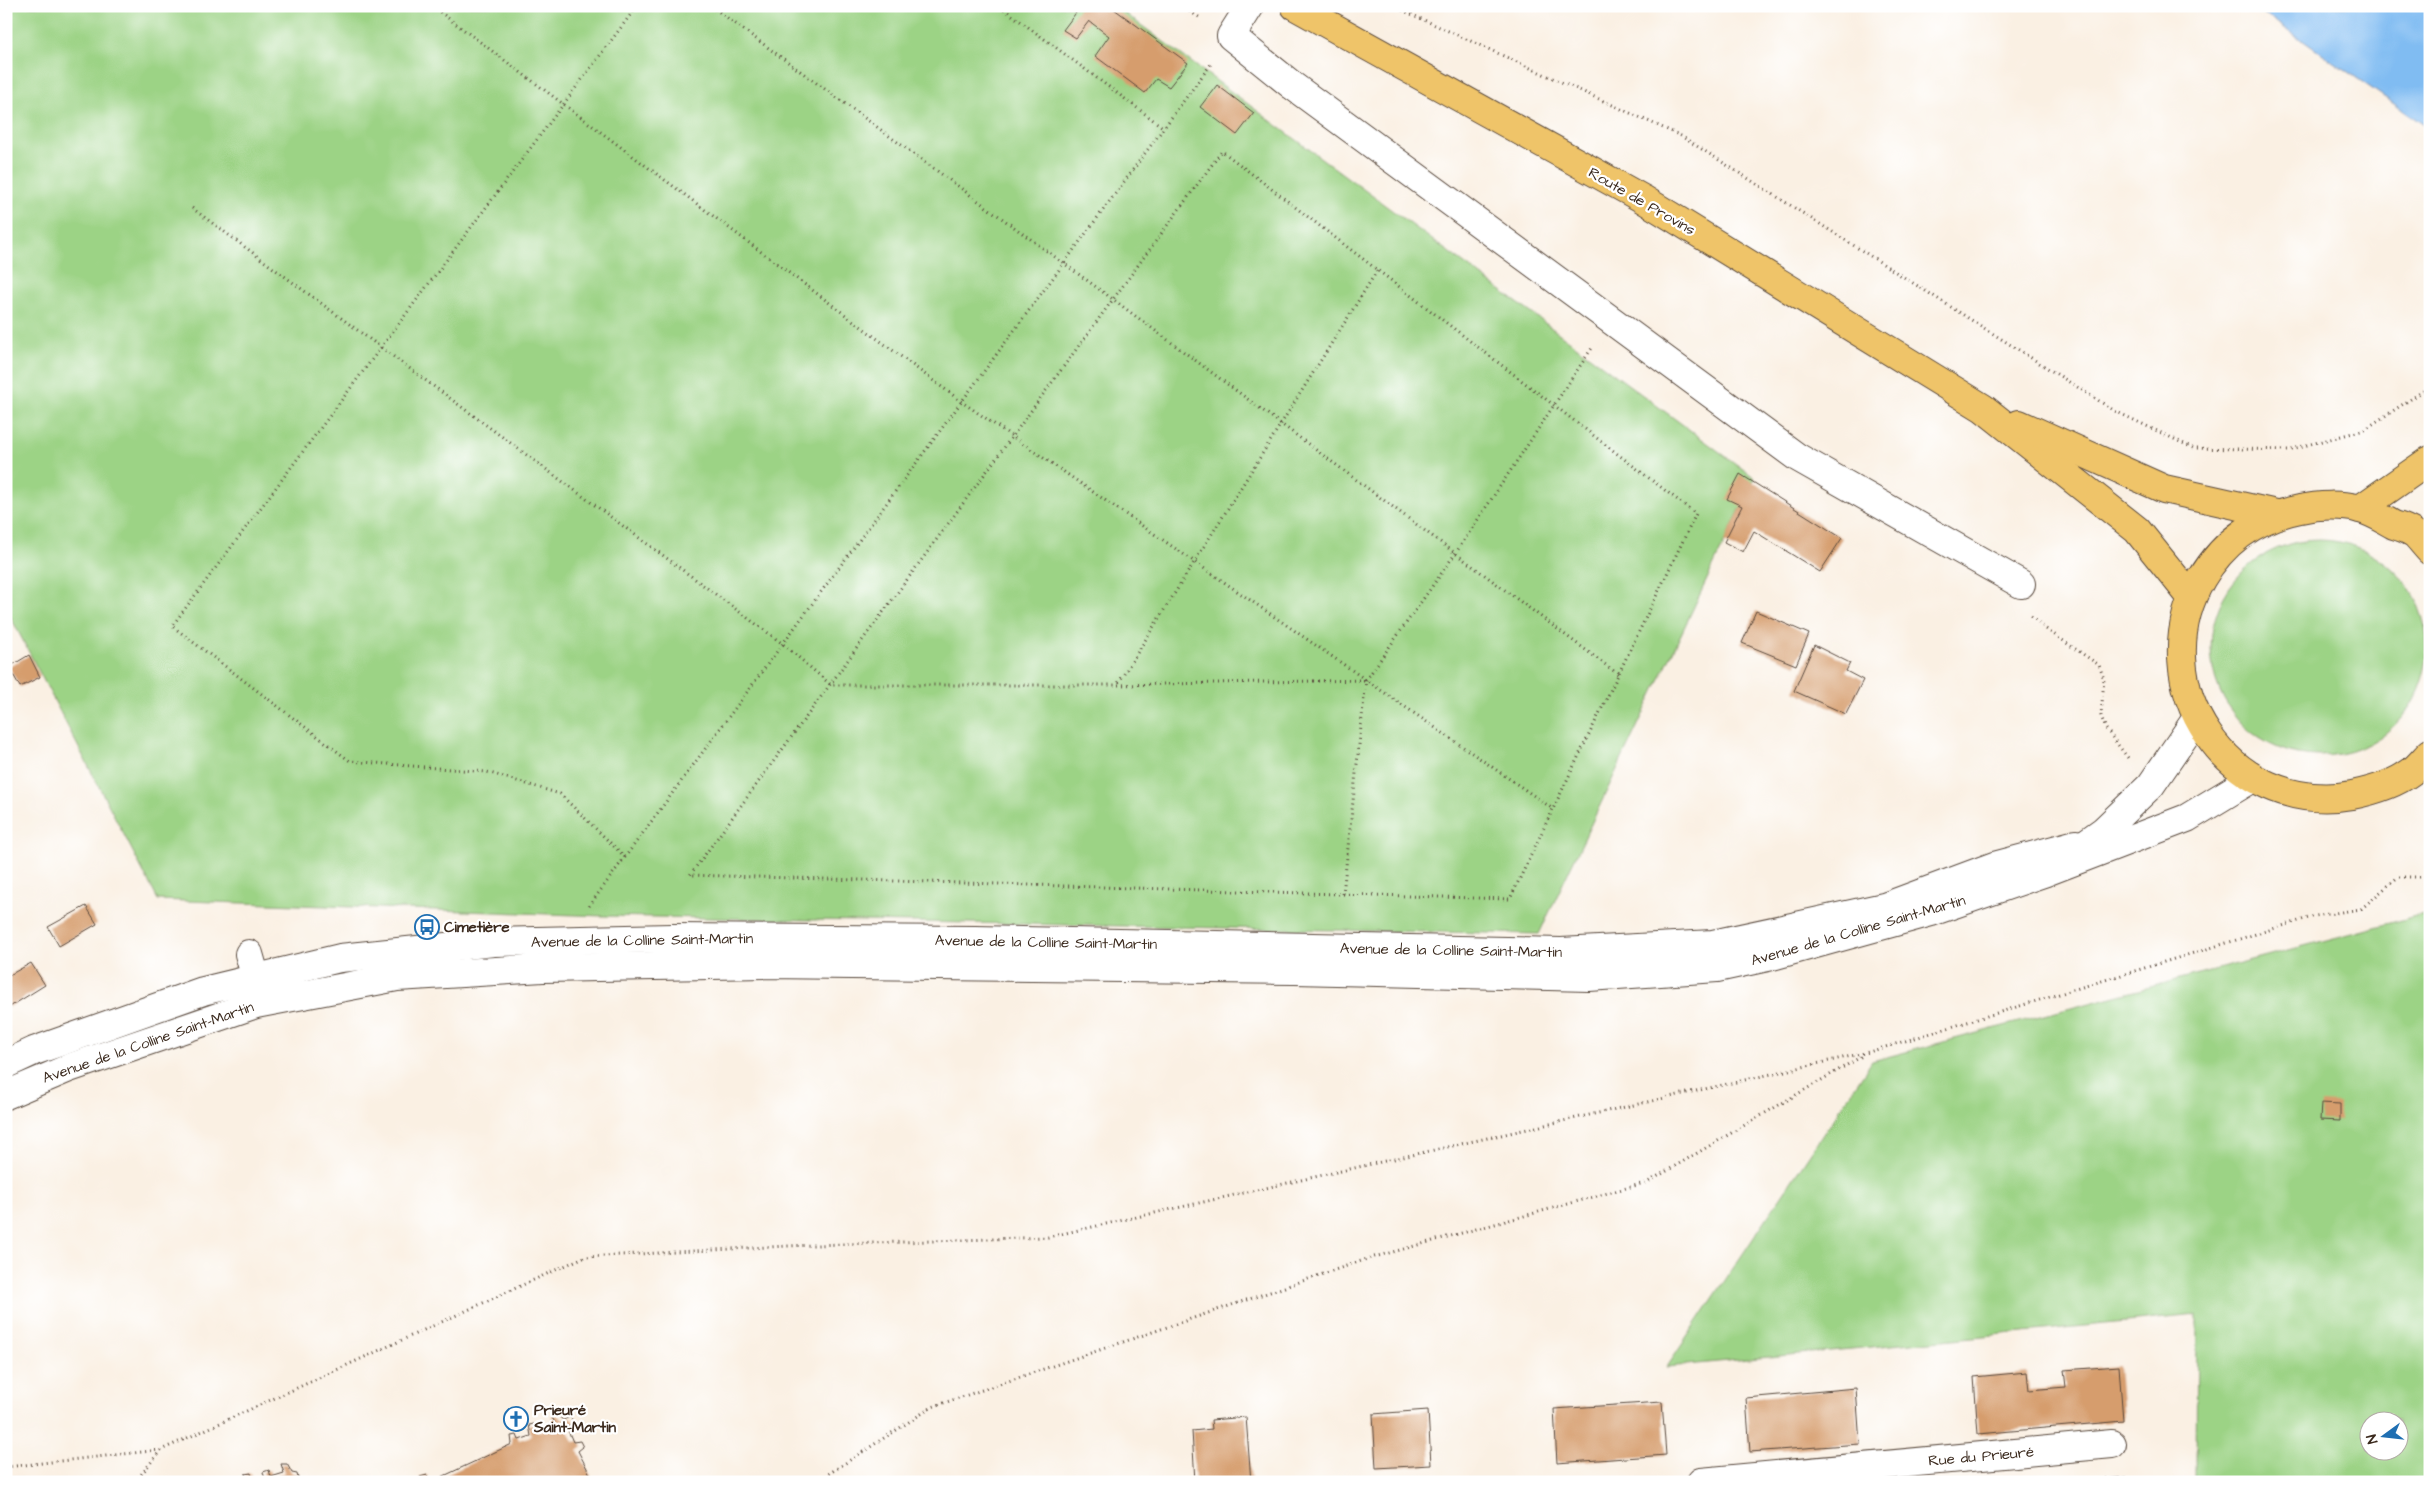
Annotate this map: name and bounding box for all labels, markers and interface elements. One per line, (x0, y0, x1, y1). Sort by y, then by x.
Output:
street label: Route de Provins (1584, 162, 1699, 241)
street label: Avenue de la Colline Saint-Martin (1748, 890, 1968, 971)
bus stop icon: Cimetière (414, 914, 440, 940)
place label: Cimetière (444, 917, 510, 938)
street label: Avenue de la Colline Saint-Martin (531, 928, 754, 953)
street label: Avenue de la Colline Saint-Martin (935, 930, 1158, 955)
street label: Avenue de la Colline Saint-Martin (1340, 938, 1563, 963)
street label: Avenue de la Colline Saint-Martin (40, 996, 257, 1089)
place label: Prieuré Saint-Martin (533, 1400, 616, 1438)
church icon: Prieuré Saint-Martin (503, 1406, 529, 1432)
north arrow (2358, 1410, 2408, 1460)
text: N (2362, 1432, 2383, 1446)
street label: Rue du Prieuré (1927, 1441, 2035, 1472)

